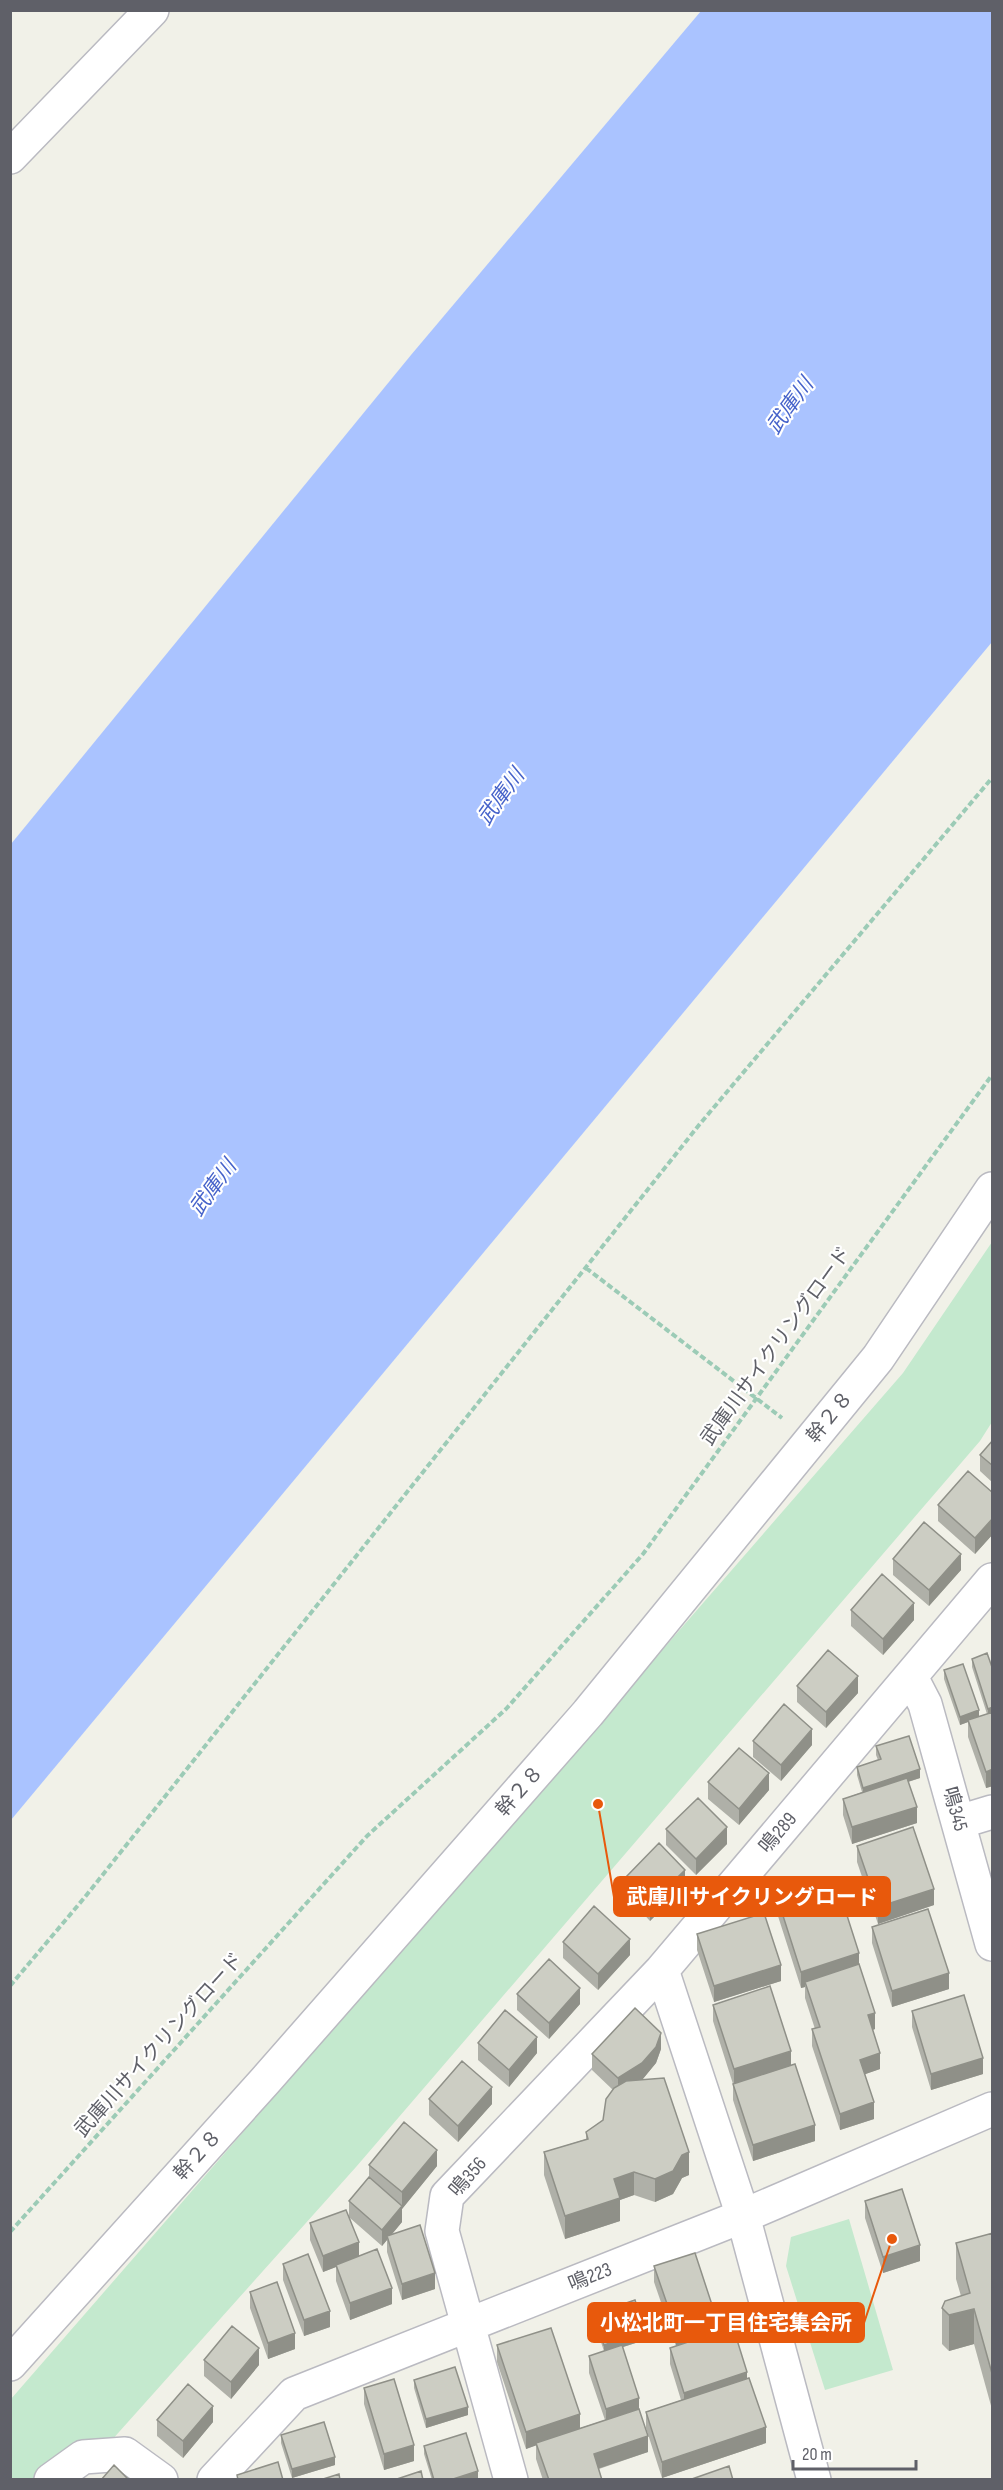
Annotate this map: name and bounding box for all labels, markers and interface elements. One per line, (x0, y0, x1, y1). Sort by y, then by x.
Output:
water label: 武庫川 (761, 372, 820, 439)
water label: 武庫川 (472, 763, 531, 830)
water label: 武庫川 (184, 1154, 243, 1221)
street label: 武庫川サイクリングロード (696, 1242, 856, 1450)
street label: 幹２８ (802, 1386, 858, 1448)
street label: 幹２８ (491, 1760, 549, 1822)
street label: 鳴345 (937, 1784, 973, 1834)
street label: 鳴289 (754, 1808, 802, 1858)
callout: 武庫川サイクリングロード (614, 1877, 890, 1916)
text: 武庫川サイクリングロード (626, 1885, 878, 1910)
street label: 武庫川サイクリングロード (70, 1948, 248, 2142)
street label: 幹２８ (169, 2125, 227, 2185)
street label: 鳴356 (444, 2152, 492, 2202)
street label: 鳴223 (565, 2257, 615, 2297)
callout: 小松北町一丁目住宅集会所 (588, 2303, 864, 2342)
text: 小松北町一丁目住宅集会所 (600, 2311, 852, 2336)
scale bar (793, 2433, 916, 2471)
text: 20 m (802, 2444, 832, 2465)

